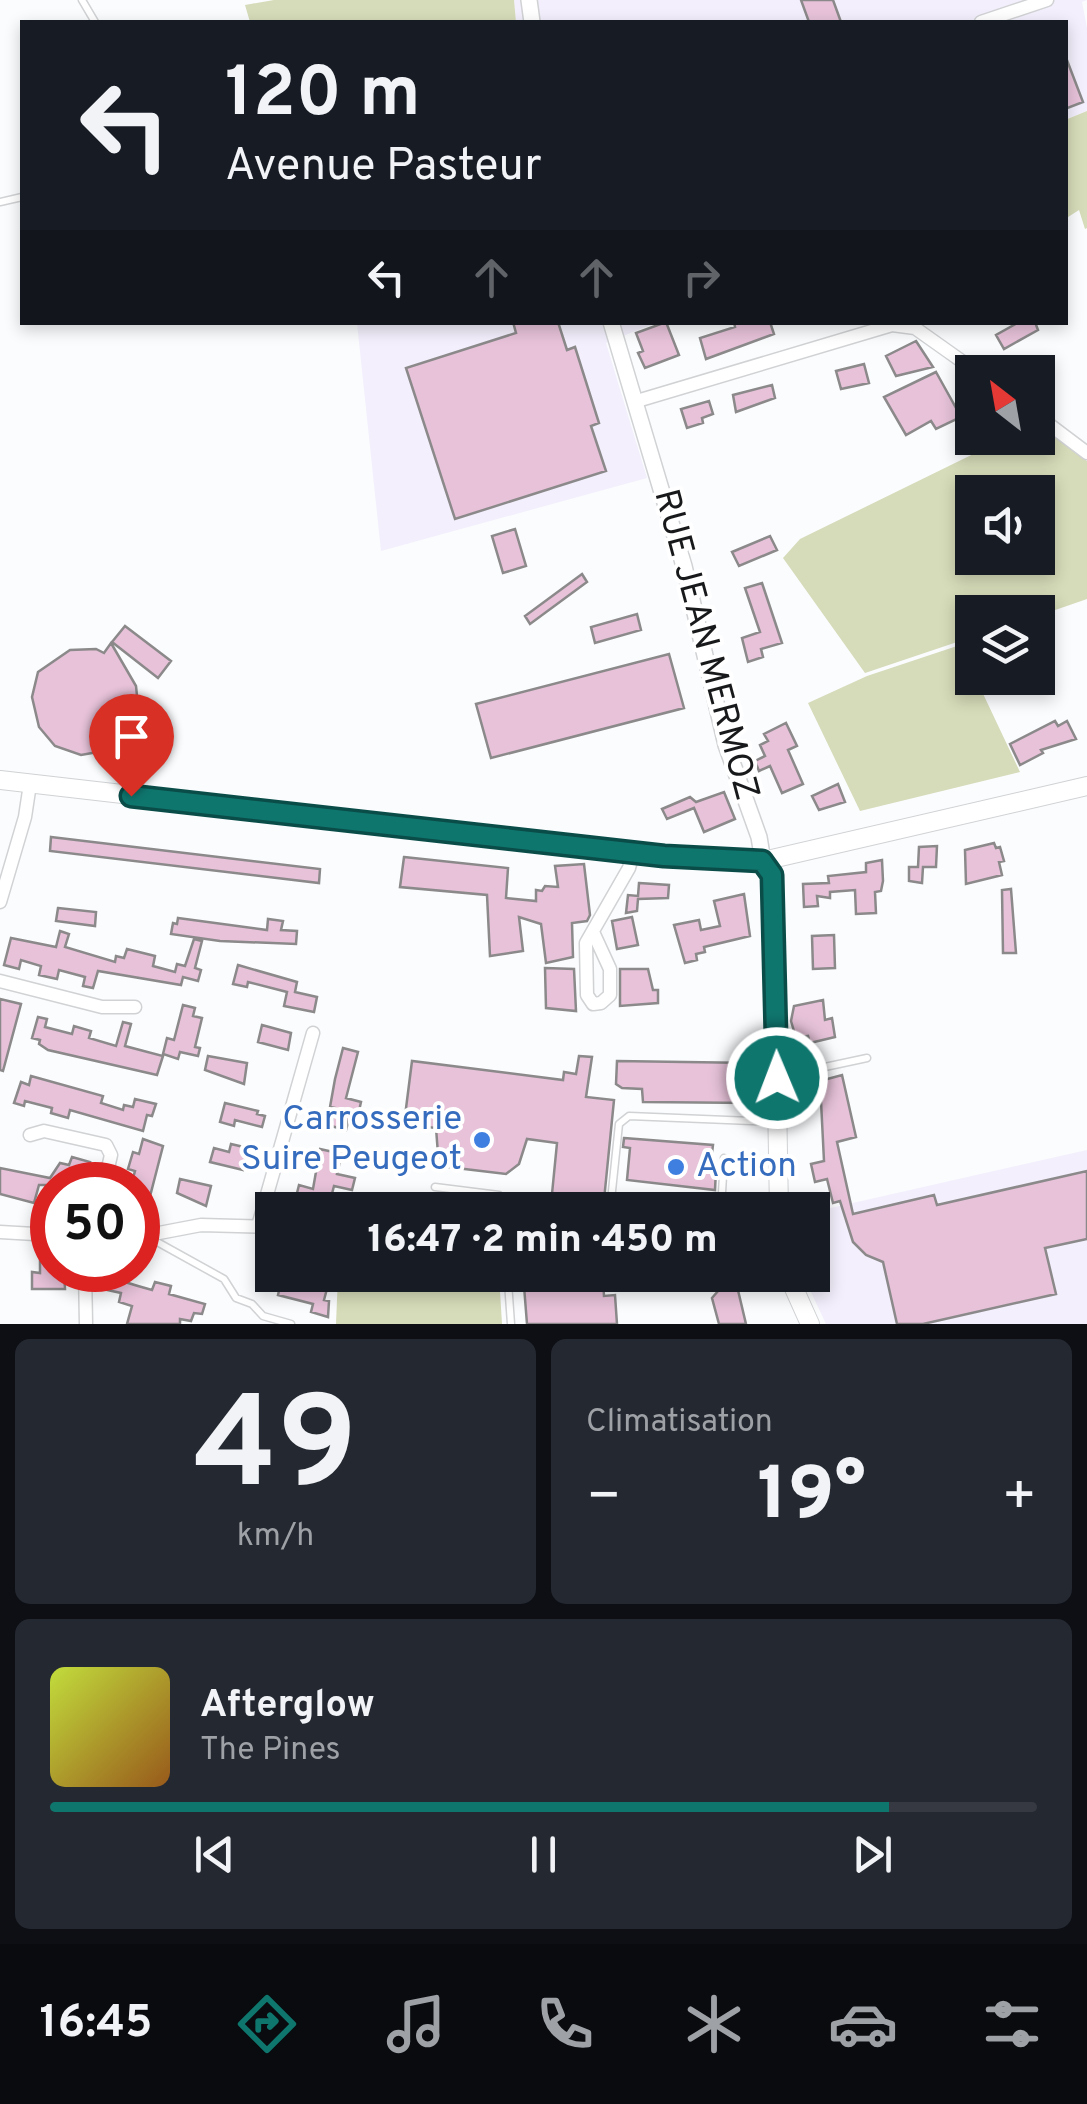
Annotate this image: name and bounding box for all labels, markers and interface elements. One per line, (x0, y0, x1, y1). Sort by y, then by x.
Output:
text: 120 m (225, 52, 421, 141)
icon: left (60, 60, 190, 190)
text: Avenue Pasteur (225, 139, 542, 196)
icon: left (359, 250, 414, 305)
icon: ahead (464, 250, 519, 305)
icon: ahead (569, 250, 624, 305)
icon: right (674, 250, 729, 305)
north arrow (955, 355, 1055, 455)
map controls (955, 355, 1055, 695)
button: sound (955, 475, 1055, 575)
street label: RUE JEAN MERMOZ (642, 485, 768, 805)
button: layers (955, 595, 1055, 695)
pin (89, 694, 174, 797)
icon: arrive (104, 709, 159, 764)
position arrow (725, 1026, 829, 1130)
place label: Carrosserie Suire Peugeot (241, 1098, 462, 1182)
marker: Carrosserie Suire Peugeot (471, 1129, 493, 1151)
place label: Action (696, 1145, 797, 1189)
marker: Action (665, 1156, 687, 1178)
speed limit sign: 50 (30, 1162, 160, 1292)
text: 16:47 · 2 min · 450 m (367, 1217, 718, 1266)
text: 49 (194, 1369, 357, 1534)
text: Climatisation (586, 1403, 773, 1443)
text: 19° (757, 1451, 866, 1546)
text: − (586, 1464, 621, 1534)
text: + (1002, 1464, 1037, 1534)
text: km/h (237, 1517, 314, 1557)
text: Afterglow (200, 1682, 375, 1731)
text: The Pines (200, 1731, 341, 1771)
icon: previous (187, 1827, 242, 1882)
icon: pause (516, 1827, 571, 1882)
icon: next (845, 1827, 900, 1882)
icon: directions (232, 1989, 302, 2059)
icon: music (381, 1989, 451, 2059)
icon: phone (530, 1989, 600, 2059)
icon: climate (679, 1989, 749, 2059)
icon: car (828, 1989, 898, 2059)
icon: filters (977, 1989, 1047, 2059)
text: 16:45 (40, 1996, 153, 2053)

